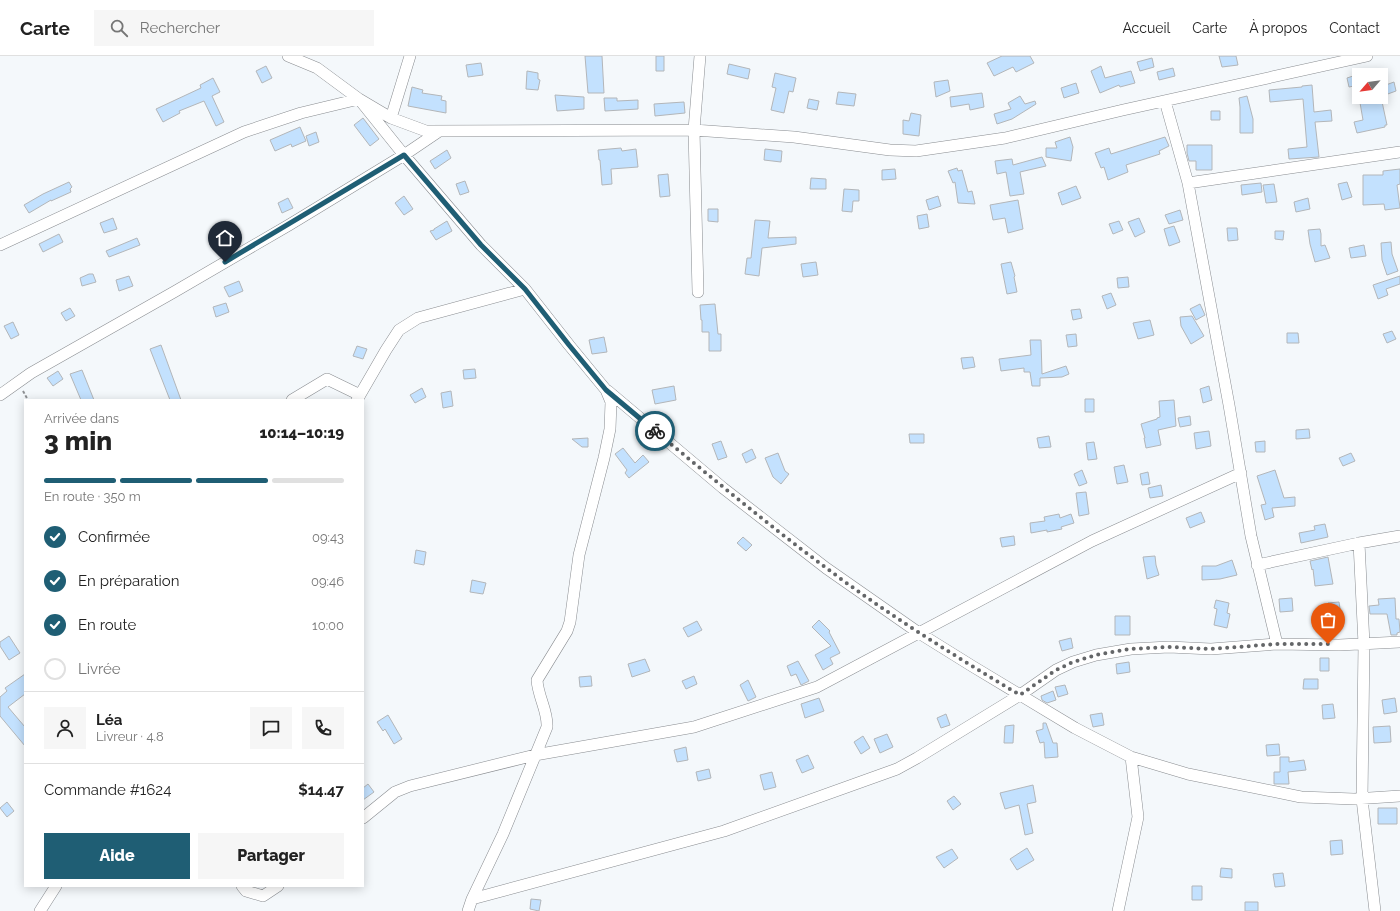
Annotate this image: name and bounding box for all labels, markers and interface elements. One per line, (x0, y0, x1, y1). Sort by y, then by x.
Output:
search box (94, 10, 374, 46)
text: Carte (20, 17, 70, 39)
icon: search (108, 17, 130, 39)
text: Rechercher (140, 19, 220, 37)
text: Accueil (1122, 20, 1170, 36)
text: Carte (1192, 20, 1227, 36)
text: À propos (1249, 20, 1307, 36)
text: Contact (1329, 20, 1380, 36)
north arrow (1352, 68, 1388, 104)
map controls (1352, 68, 1388, 104)
pin (208, 221, 242, 262)
icon: home (214, 227, 236, 249)
text: Arrivée dans (44, 411, 119, 426)
courier (635, 411, 675, 451)
icon: bike (644, 420, 666, 442)
text: 10:14–10:19 (260, 424, 344, 442)
text: 3 min (44, 426, 112, 456)
text: En route · 350 m (44, 489, 141, 504)
icon: check (44, 526, 66, 548)
text: Confirmée (78, 528, 150, 546)
text: 09:43 (312, 530, 344, 545)
icon: check (44, 570, 66, 592)
text: En préparation (78, 572, 179, 590)
text: 09:46 (311, 574, 344, 589)
pin (1311, 603, 1345, 644)
icon: bag (1317, 609, 1339, 631)
icon: check (44, 614, 66, 636)
text: En route (78, 616, 136, 634)
text: 10:00 (312, 618, 344, 633)
text: Livrée (78, 660, 121, 678)
button: person (44, 707, 86, 749)
button: chat (250, 707, 292, 749)
button: phone (302, 707, 344, 749)
text: Léa (96, 711, 122, 729)
text: Livreur · 4.8 (96, 729, 164, 744)
text: Commande #1624 (44, 781, 171, 799)
text: $14.47 (298, 781, 344, 799)
button: Aide (44, 833, 190, 879)
button: Partager (198, 833, 344, 879)

